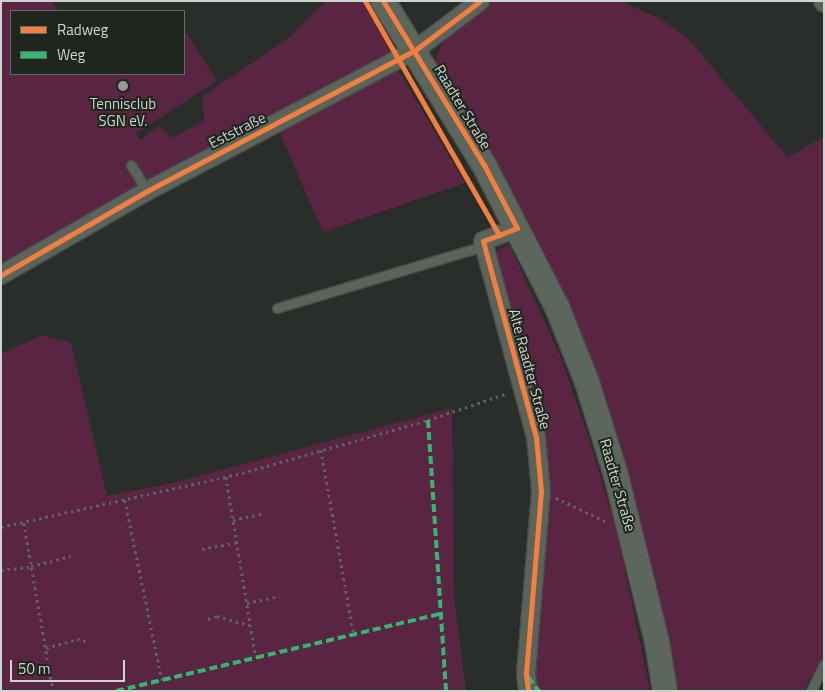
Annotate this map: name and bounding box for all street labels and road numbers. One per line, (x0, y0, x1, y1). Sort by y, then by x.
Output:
street label: Raadter Straße (431, 61, 495, 153)
street label: Eststraße (205, 108, 269, 152)
street label: Alte Raadter Straße (505, 307, 555, 431)
street label: Raadter Straße (596, 437, 640, 533)

